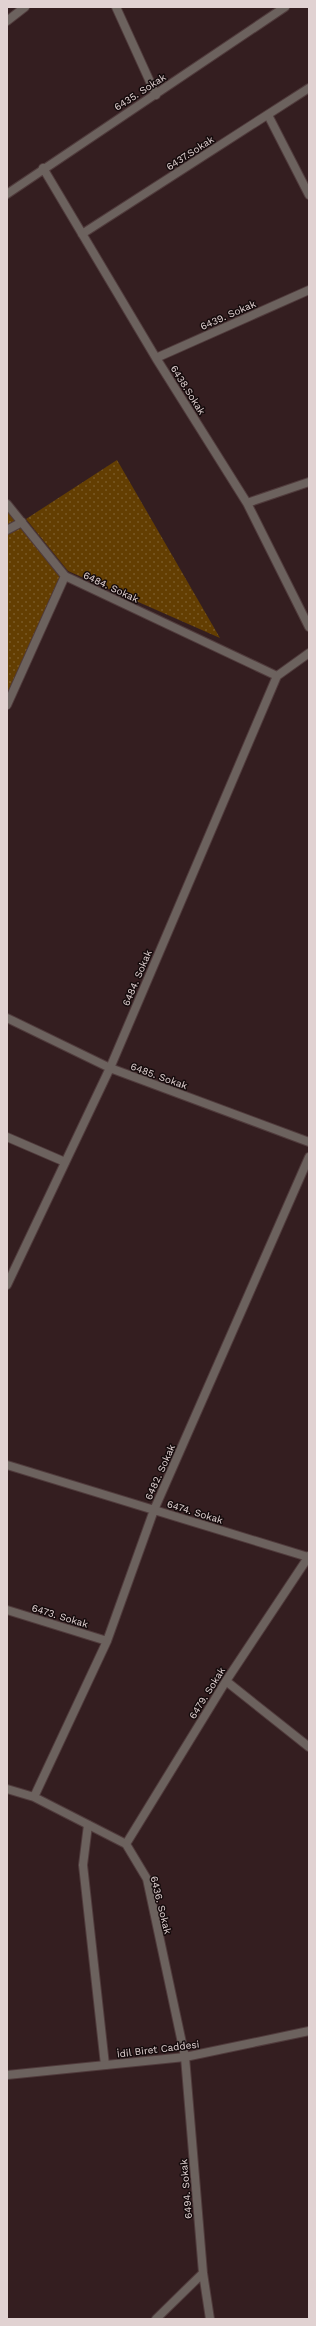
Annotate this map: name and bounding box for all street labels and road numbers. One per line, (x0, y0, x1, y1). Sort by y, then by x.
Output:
street label: 6435. Sokak (112, 71, 168, 113)
street label: 6437.Sokak (164, 133, 216, 172)
street label: 6439. Sokak (199, 298, 258, 332)
street label: 6438.Sokak (168, 363, 208, 417)
street label: 6484. Sokak (82, 569, 141, 605)
street label: 6484. Sokak (120, 948, 154, 1008)
street label: 6485. Sokak (129, 1061, 189, 1091)
street label: 6482. Sokak (143, 1442, 177, 1501)
street label: 6474. Sokak (166, 1498, 225, 1526)
street label: 6473. Sokak (30, 1602, 90, 1630)
street label: 6479. Sokak (187, 1665, 227, 1721)
street label: 6436. Sokak (148, 1875, 174, 1936)
street label: İdil Biret Caddesi (116, 2038, 200, 2060)
street label: 6494. Sokak (178, 2158, 194, 2219)

